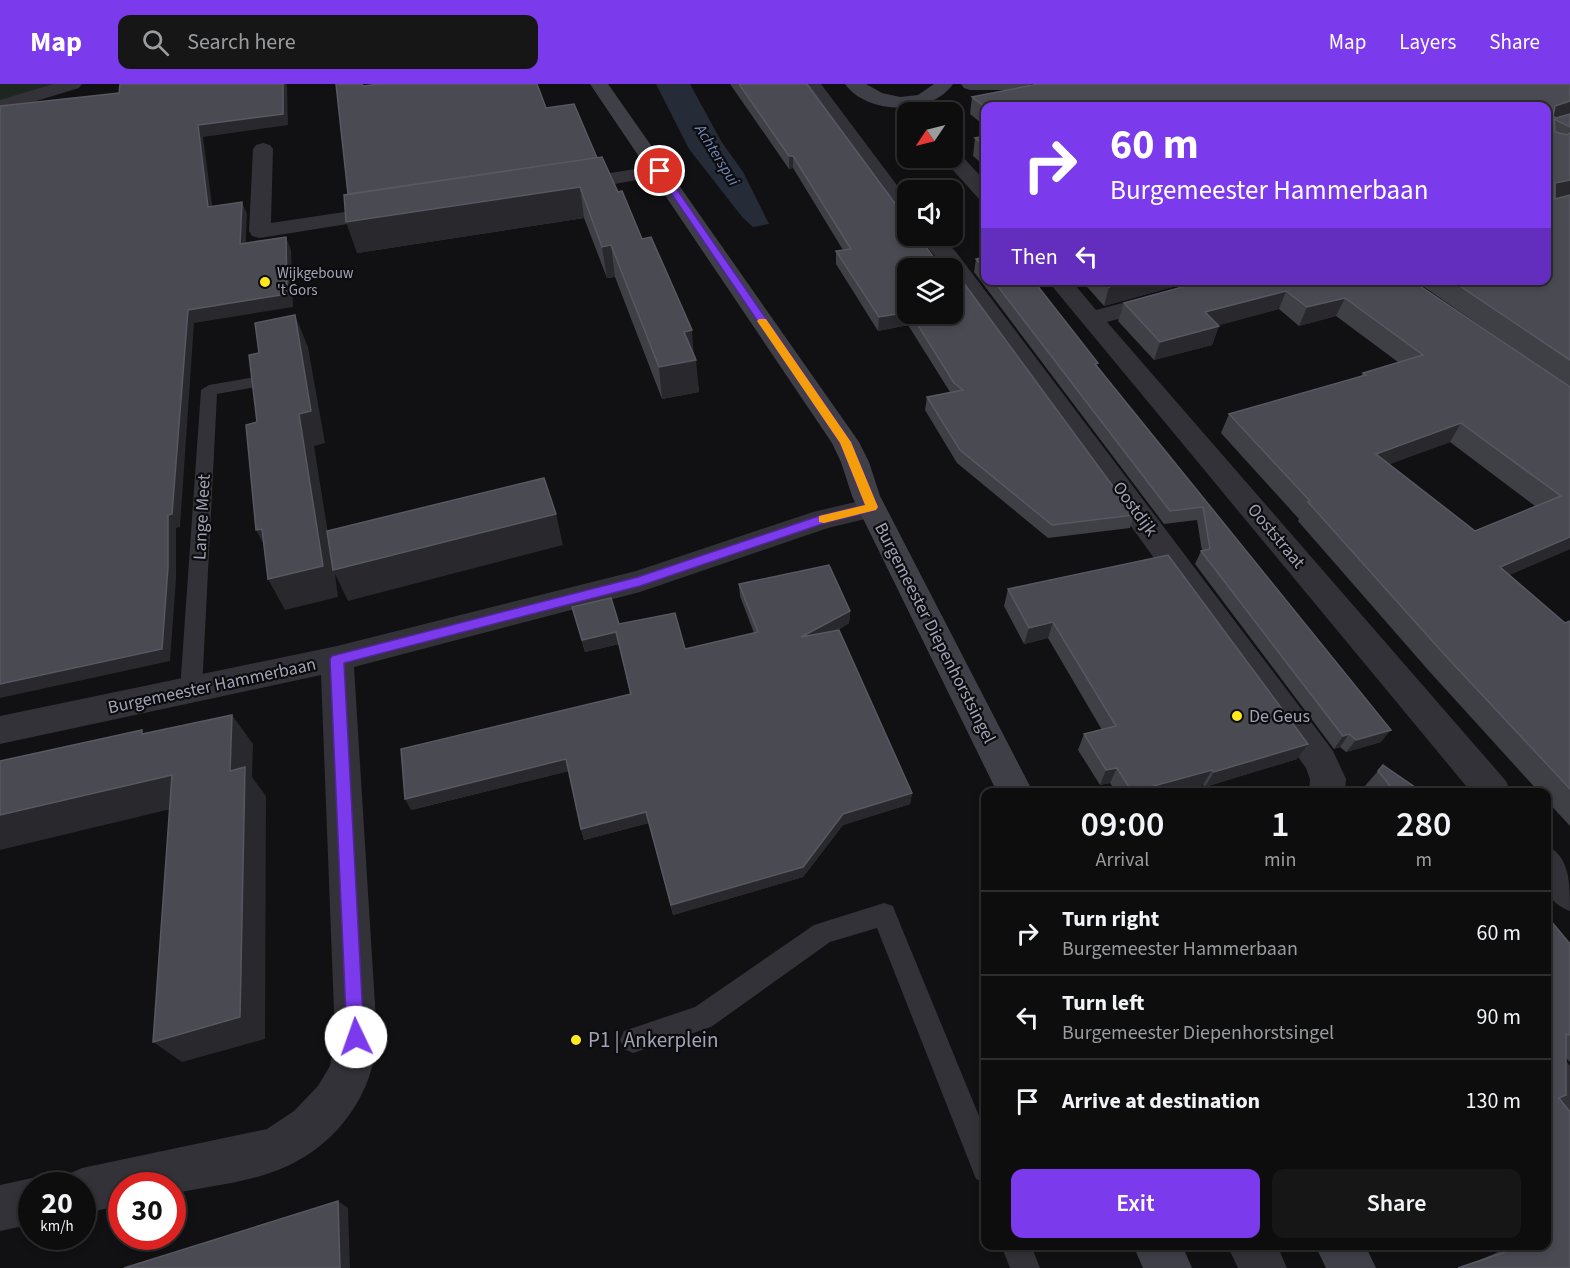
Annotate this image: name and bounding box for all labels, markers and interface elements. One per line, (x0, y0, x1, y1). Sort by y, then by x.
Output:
search box (118, 15, 538, 69)
text: Map (30, 22, 82, 62)
icon: search (139, 26, 172, 59)
text: Search here (187, 26, 296, 58)
text: Map (1329, 27, 1366, 57)
text: Layers (1399, 27, 1456, 57)
text: Share (1489, 27, 1540, 57)
north arrow (897, 102, 963, 168)
map controls (897, 102, 963, 324)
text: 60 m (1110, 115, 1199, 175)
water label: Achterspui (689, 119, 745, 190)
icon: right (1011, 126, 1089, 204)
pin (634, 145, 685, 196)
icon: arrive (643, 154, 676, 187)
text: Burgemeester Hammerbaan (1110, 171, 1428, 210)
button: sound (897, 180, 963, 246)
icon: left (1070, 240, 1103, 273)
text: Then (1011, 241, 1058, 273)
button: layers (897, 258, 963, 324)
place label: Wijkgebouw 't Gors (277, 263, 354, 301)
marker: Wijkgebouw 't Gors (258, 275, 272, 289)
street label: Lange Meet (187, 473, 217, 561)
street label: Oostdijk (1107, 476, 1164, 542)
street label: Ooststraat (1241, 498, 1311, 574)
street label: Burgemeester Diepenhorstsingel (868, 518, 1002, 748)
street label: Burgemeester Hammerbaan (106, 652, 318, 720)
place label: De Geus (1249, 704, 1310, 729)
marker: De Geus (1230, 709, 1244, 723)
text: 09:00 (1081, 799, 1164, 850)
text: 1 (1271, 799, 1289, 850)
text: 280 (1396, 799, 1451, 850)
text: Arrival (1096, 846, 1149, 874)
text: min (1264, 846, 1296, 874)
text: m (1415, 846, 1432, 874)
text: Turn right (1062, 903, 1159, 935)
icon: right (1011, 917, 1044, 950)
text: 60 m (1476, 917, 1521, 949)
text: Burgemeester Hammerbaan (1062, 935, 1298, 963)
text: Turn left (1062, 987, 1144, 1019)
icon: left (1011, 1001, 1044, 1034)
text: 90 m (1476, 1001, 1521, 1033)
position arrow (324, 1005, 388, 1069)
text: Burgemeester Diepenhorstsingel (1062, 1019, 1334, 1047)
place label: P1 | Ankerplein (588, 1025, 718, 1055)
marker: P1 | Ankerplein (569, 1033, 583, 1047)
icon: arrive (1011, 1085, 1044, 1118)
text: Arrive at destination (1062, 1085, 1260, 1117)
text: 130 m (1466, 1085, 1521, 1117)
button: Exit (1011, 1169, 1260, 1238)
button: Share (1272, 1169, 1521, 1238)
speed limit sign: 30 (108, 1172, 186, 1250)
text: 20 (41, 1182, 73, 1225)
text: km/h (40, 1216, 74, 1237)

